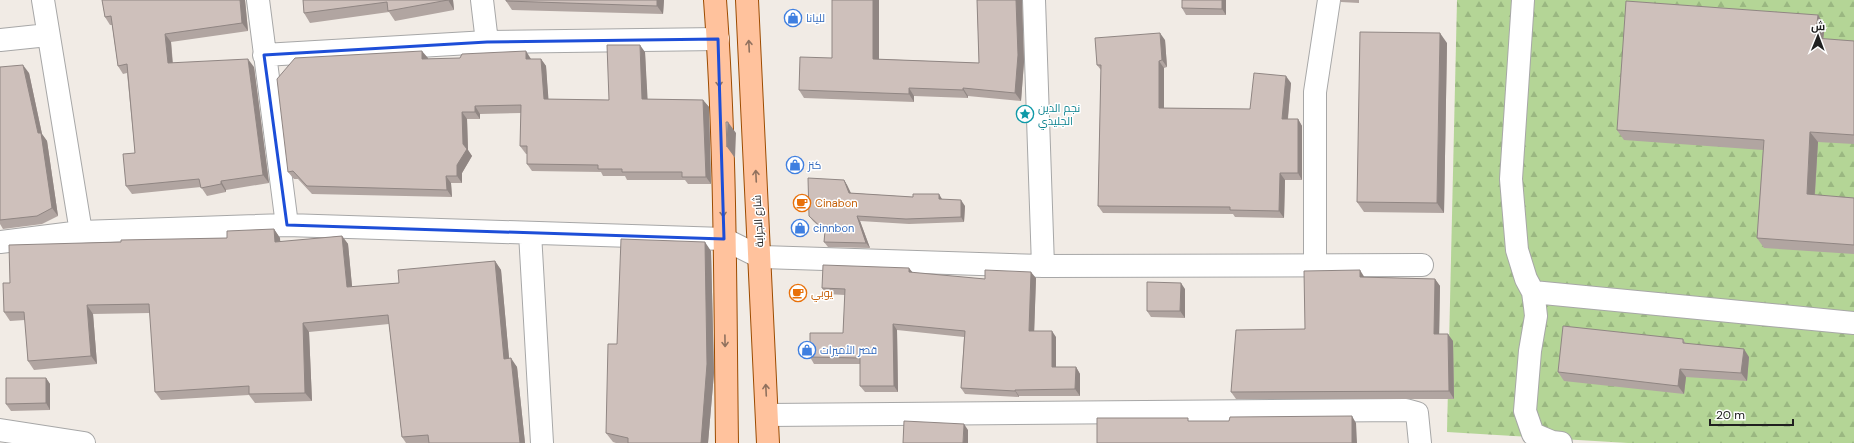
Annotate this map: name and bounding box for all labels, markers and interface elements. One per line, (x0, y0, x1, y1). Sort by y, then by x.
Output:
shop icon: لليانا (783, 8, 803, 28)
place label: لليانا (806, 11, 825, 25)
north arrow (1798, 16, 1838, 56)
text: ش (1811, 19, 1825, 33)
one-way arrow (746, 40, 753, 53)
one-way arrow (715, 74, 723, 87)
place label: نجم الدين الجليدي (1038, 101, 1080, 130)
place icon: نجم الدين الجليدي (1015, 104, 1035, 124)
shop icon: كنز (785, 155, 805, 175)
place label: كنز (807, 158, 822, 172)
one-way arrow (752, 170, 759, 183)
cafe icon: Cinabon (792, 193, 812, 213)
street label: شارع الجرابة (750, 194, 767, 248)
place label: Cinabon (815, 196, 858, 210)
one-way arrow (719, 204, 727, 217)
shop icon: cinnbon (790, 218, 810, 238)
place label: cinnbon (813, 221, 854, 235)
cafe icon: يوبي (788, 283, 808, 303)
place label: يوبي (811, 286, 833, 302)
one-way arrow (721, 334, 729, 347)
shop icon: قصر الأميرات (797, 340, 817, 360)
place label: قصر الأميرات (820, 343, 877, 357)
one-way arrow (762, 384, 770, 397)
scale bar (1710, 401, 1793, 427)
text: 20 m (1716, 407, 1745, 423)

